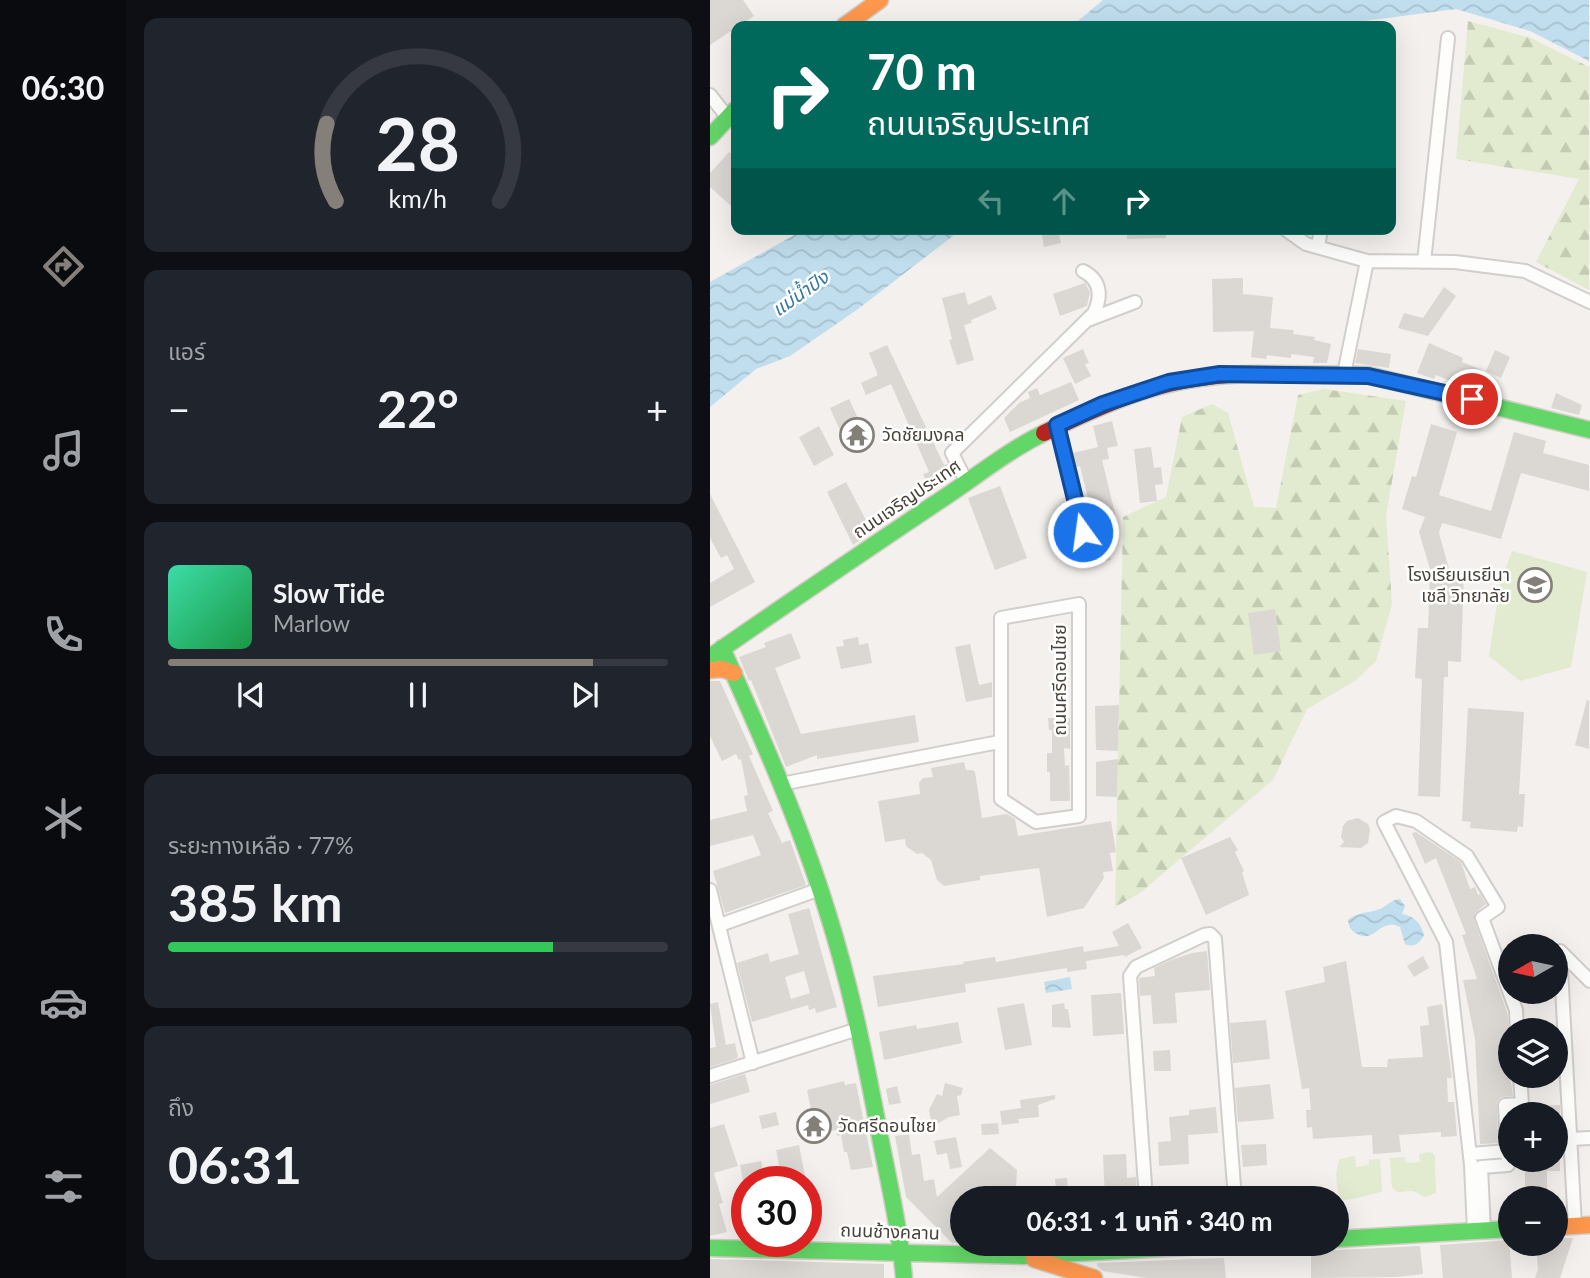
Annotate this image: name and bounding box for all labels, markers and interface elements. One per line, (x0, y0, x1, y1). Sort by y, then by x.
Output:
text: 70 m (867, 42, 977, 100)
icon: right (752, 49, 843, 140)
text: 06:30 (22, 68, 104, 107)
text: 28 (376, 99, 460, 187)
text: ถนนเจริญประเทศ (867, 103, 1091, 142)
icon: left (972, 182, 1010, 220)
icon: ahead (1045, 182, 1083, 220)
icon: right (1118, 182, 1156, 220)
text: km/h (389, 183, 447, 213)
icon: directions (39, 242, 88, 291)
water label: แม่น้ำปิง (767, 264, 833, 320)
text: แอร์ (168, 337, 205, 365)
pin (1442, 369, 1502, 429)
text: 22° (377, 377, 459, 439)
icon: arrive (1453, 380, 1491, 418)
text: − (168, 386, 190, 432)
text: + (646, 386, 668, 432)
temple icon: วัดชัยมงคล (838, 416, 876, 454)
place label: วัดชัยมงคล (882, 423, 965, 445)
icon: music (39, 426, 88, 475)
street label: ถนนเจริญประเทศ (848, 454, 965, 542)
position arrow (1046, 495, 1120, 569)
place label: โรงเรียนเรยีนา เชลี วิทยาลัย (1408, 563, 1510, 606)
school or university icon: โรงเรียนเรยีนา เชลี วิทยาลัย (1516, 566, 1554, 604)
text: Slow Tide (273, 577, 385, 609)
text: Marlow (273, 609, 350, 637)
icon: phone (39, 610, 88, 659)
street label: ถนนศรีดอนไชย (1048, 624, 1070, 736)
icon: previous (232, 676, 270, 714)
icon: pause (399, 676, 437, 714)
icon: next (566, 676, 604, 714)
icon: climate (39, 794, 88, 843)
text: ระยะทางเหลือ · 77% (168, 831, 354, 859)
text: 385 km (168, 871, 342, 933)
north arrow (1498, 934, 1568, 1004)
map controls (1498, 934, 1568, 1256)
icon: car (39, 978, 88, 1027)
button: layers (1498, 1018, 1568, 1088)
text: ถึง (168, 1093, 194, 1121)
button: + (1498, 1102, 1568, 1172)
temple icon: วัดศรีดอนไชย (795, 1107, 833, 1145)
place label: วัดศรีดอนไชย (838, 1114, 936, 1136)
text: 06:31 (168, 1133, 302, 1195)
icon: filters (39, 1162, 88, 1211)
speed limit sign: 30 (731, 1166, 822, 1257)
button: − (1498, 1186, 1568, 1256)
text: 06:31 · 1 นาที · 340 m (1026, 1205, 1273, 1237)
street label: ถนนช้างคลาน (840, 1218, 940, 1244)

